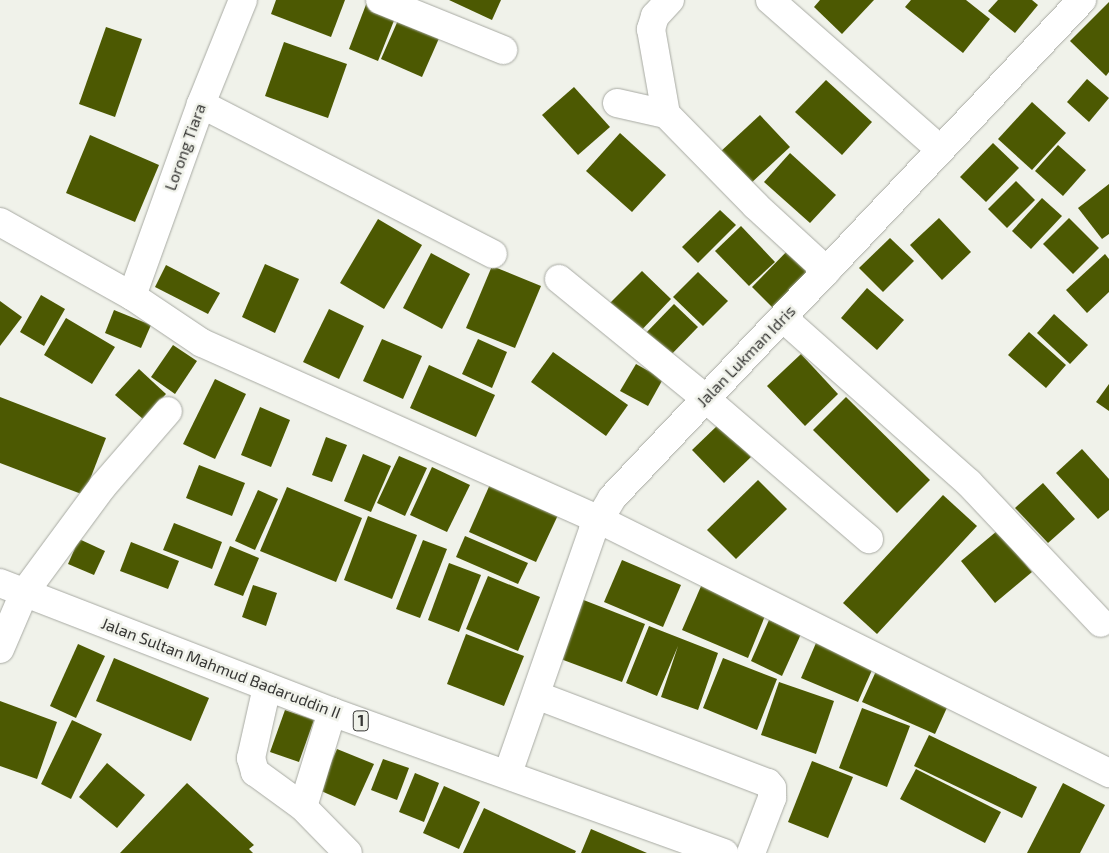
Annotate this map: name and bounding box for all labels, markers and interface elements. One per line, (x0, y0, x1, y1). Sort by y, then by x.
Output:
street label: Lorong Tiara (160, 101, 210, 193)
street label: Jalan Lukman Idris (693, 301, 799, 411)
street label: Jalan Sultan Mahmud Badaruddin II (99, 613, 343, 723)
road number: 1 (352, 708, 370, 734)

